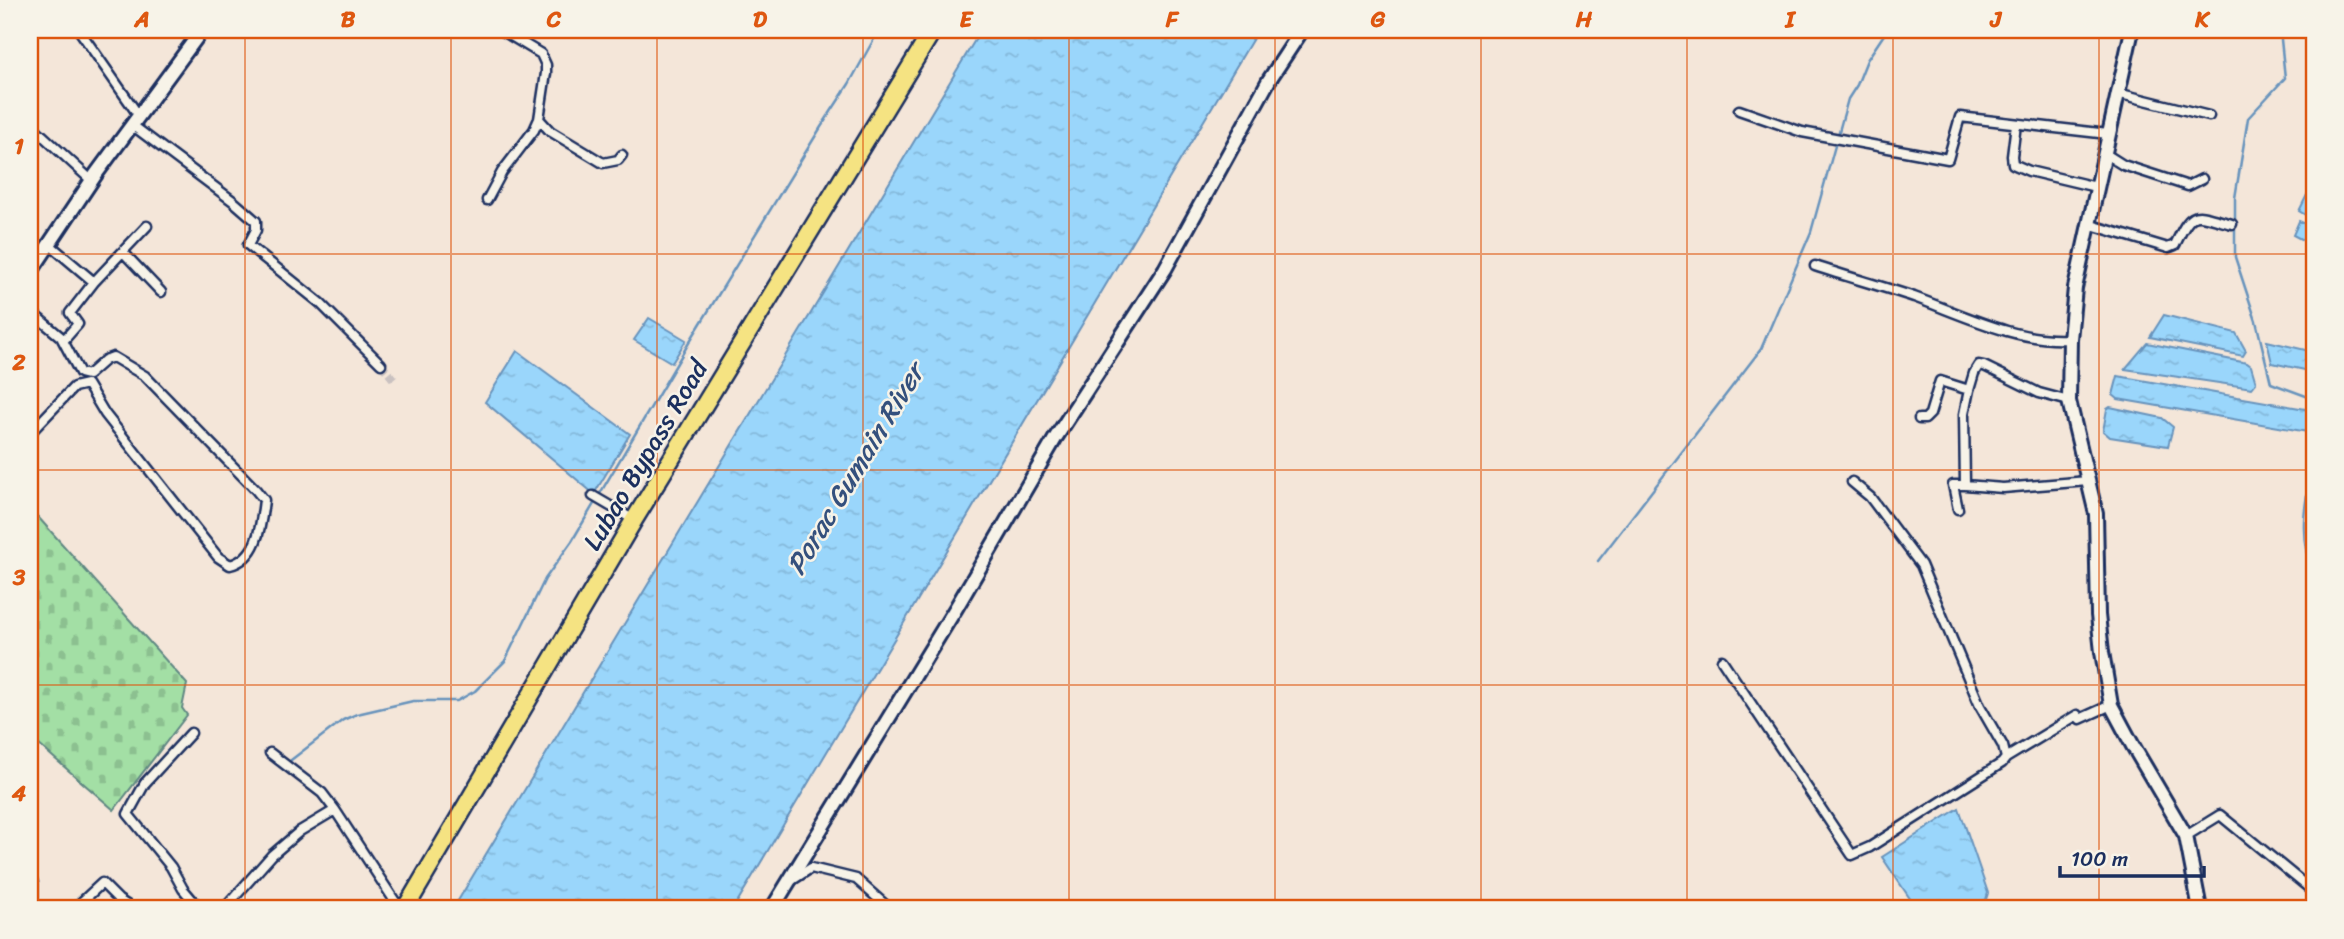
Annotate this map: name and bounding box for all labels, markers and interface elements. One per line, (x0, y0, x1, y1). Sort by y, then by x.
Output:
text: A (133, 0, 150, 40)
text: B (341, 0, 356, 40)
text: C (546, 0, 562, 40)
text: D (753, 0, 768, 40)
text: E (960, 0, 975, 40)
text: F (1165, 0, 1180, 40)
text: G (1370, 0, 1386, 40)
text: H (1575, 0, 1593, 40)
text: I (1784, 0, 1796, 40)
text: J (1989, 0, 2003, 40)
text: K (2194, 0, 2211, 40)
text: 1 (14, 126, 24, 167)
text: 2 (11, 342, 26, 383)
street label: Lubao Bypass Road (570, 349, 722, 560)
water label: Porac Gumain River (772, 350, 940, 584)
text: 3 (12, 557, 26, 598)
text: 4 (11, 773, 27, 814)
scale bar (2060, 834, 2204, 878)
text: 100 m (2071, 840, 2128, 878)

